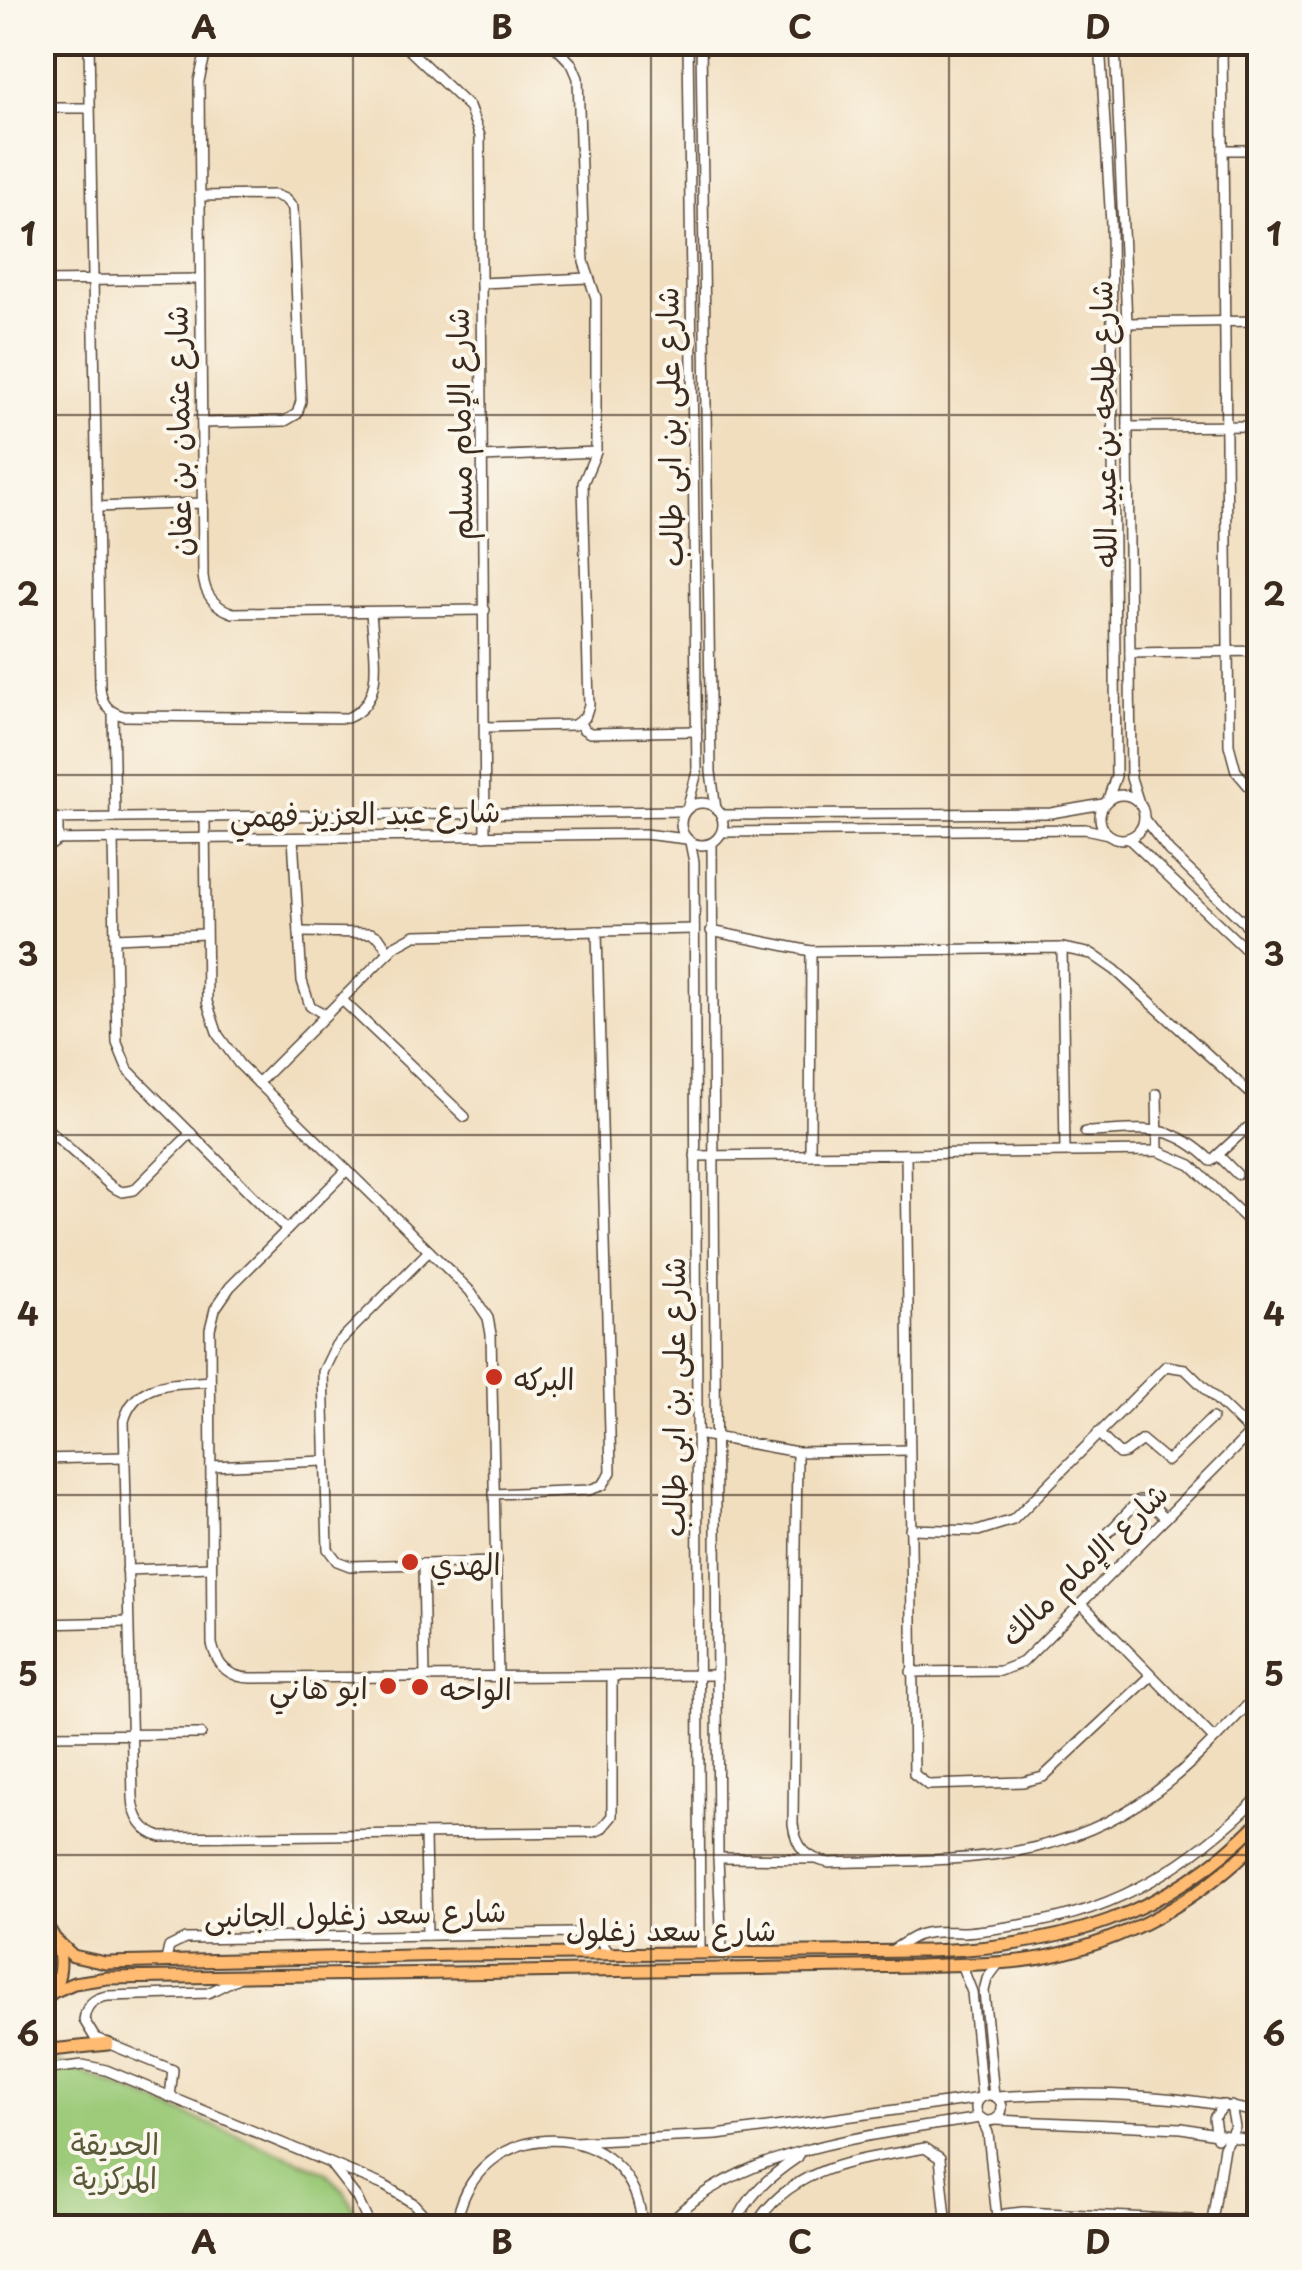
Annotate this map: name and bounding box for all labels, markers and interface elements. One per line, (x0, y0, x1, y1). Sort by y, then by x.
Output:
text: A (191, 2, 217, 50)
text: B (491, 2, 513, 50)
text: C (788, 2, 812, 50)
text: D (1085, 2, 1111, 50)
text: 1 (20, 209, 36, 257)
text: 1 (1266, 209, 1282, 257)
street label: شارع طلحه بن عبيد الله (1077, 280, 1128, 568)
street label: شارع على بن ابى طالب (643, 287, 694, 567)
street label: شارع عثمان بن عفان (152, 305, 203, 557)
street label: شارع الإمام مسلم (433, 307, 485, 541)
text: 2 (17, 569, 39, 617)
text: 2 (1263, 569, 1285, 617)
street label: شارع عبد العزيز فهمي (229, 787, 501, 843)
text: 3 (18, 929, 38, 977)
text: 3 (1264, 929, 1284, 977)
street label: شارع على بن ابى طالب (650, 1257, 696, 1537)
text: 4 (17, 1289, 39, 1337)
text: 4 (1263, 1289, 1285, 1337)
place label: البركه (514, 1355, 575, 1400)
marker: البركه (483, 1366, 505, 1388)
street label: شارع الإمام مالك (989, 1471, 1179, 1657)
place label: الهدي (430, 1540, 501, 1586)
marker: الهدي (399, 1551, 421, 1573)
text: 5 (18, 1649, 38, 1697)
text: 5 (1264, 1649, 1284, 1697)
place label: ابو هاني (269, 1664, 368, 1715)
place label: الواحه (440, 1665, 512, 1710)
marker: ابو هاني (377, 1675, 399, 1697)
marker: الواحه (409, 1676, 431, 1698)
street label: شارع سعد زغلول الجانبى (203, 1887, 507, 1938)
street label: شارع سعد زغلول (566, 1906, 776, 1952)
text: 6 (17, 2009, 39, 2057)
text: 6 (1263, 2009, 1285, 2057)
park label: الحديقة المركزية (71, 2120, 159, 2199)
text: A (191, 2217, 217, 2265)
text: B (491, 2217, 513, 2265)
text: C (788, 2217, 812, 2265)
text: D (1085, 2217, 1111, 2265)

